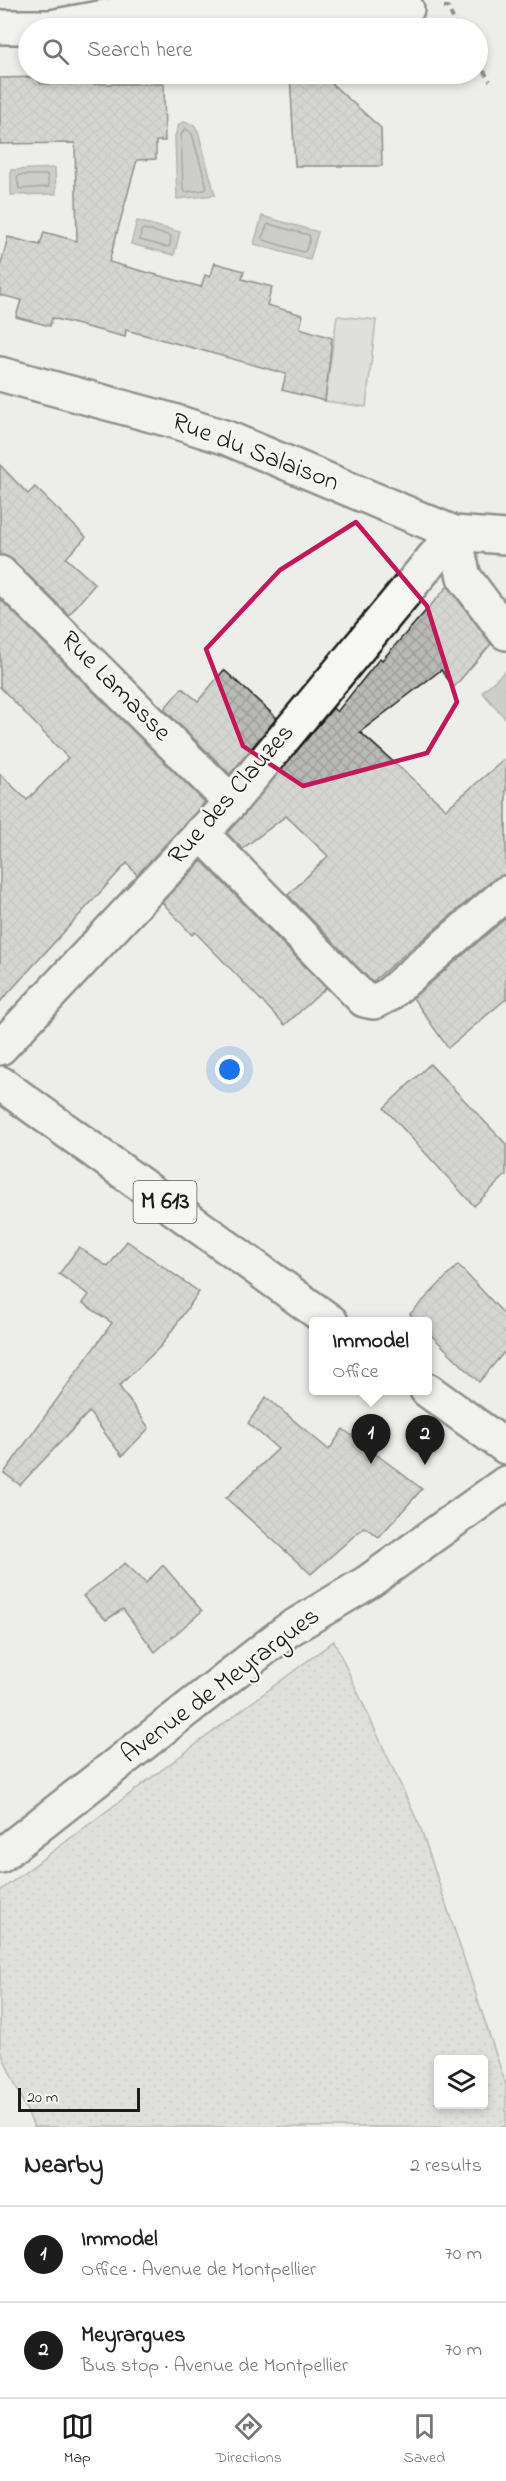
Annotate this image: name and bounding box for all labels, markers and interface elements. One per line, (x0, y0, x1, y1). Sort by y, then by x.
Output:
search box (18, 18, 488, 84)
icon: search (39, 35, 72, 68)
text: Search here (87, 35, 192, 67)
street label: Rue du Salaison (166, 404, 344, 502)
street label: Rue Lamasse (51, 623, 179, 751)
street label: Rue des Clauzes (160, 716, 304, 874)
your location (215, 1055, 244, 1084)
road number: M 613 (134, 1181, 196, 1223)
popup (309, 1317, 432, 1395)
text: Immodel (332, 1326, 409, 1358)
text: Office (332, 1358, 379, 1387)
pin: 1 (352, 1414, 391, 1464)
pin: 2 (406, 1416, 444, 1465)
street label: Avenue de Meyrargues (114, 1598, 328, 1774)
map controls (434, 2055, 488, 2109)
button: layers (434, 2055, 488, 2109)
scale bar (18, 2085, 140, 2112)
text: 20 m (27, 2086, 58, 2110)
text: Nearby (24, 2147, 103, 2185)
text: 2 results (410, 2152, 482, 2181)
text: Immodel (81, 2224, 158, 2256)
text: 1 (40, 2240, 47, 2269)
text: 70 m (445, 2240, 482, 2269)
text: Office · Avenue de Montpellier (81, 2256, 316, 2285)
text: Meyrargues (81, 2320, 185, 2352)
text: 2 (39, 2336, 48, 2365)
text: 70 m (445, 2336, 482, 2365)
text: Bus stop · Avenue de Montpellier (81, 2352, 348, 2381)
tab: Map (61, 2410, 94, 2470)
tab: Directions (215, 2410, 282, 2470)
tab: Saved (403, 2410, 445, 2470)

